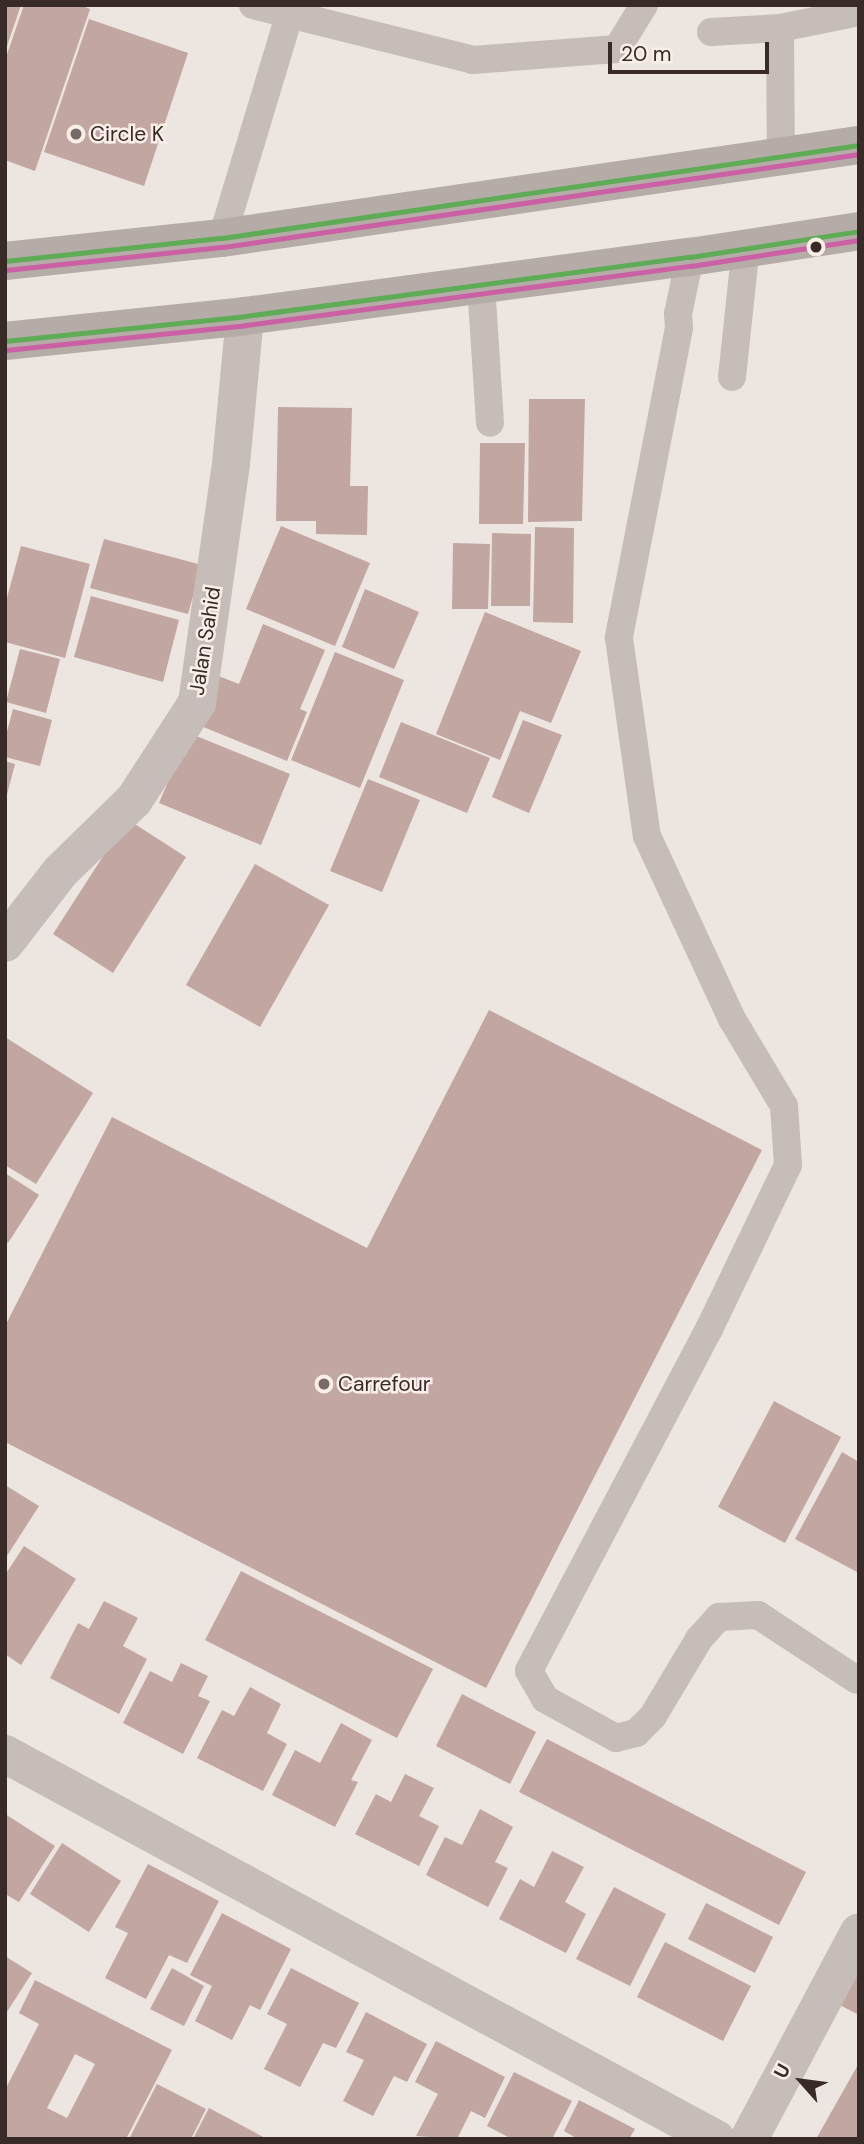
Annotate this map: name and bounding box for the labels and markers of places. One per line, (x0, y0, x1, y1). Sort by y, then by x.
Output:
place label: Circle K (90, 121, 164, 147)
marker: Circle K (68, 126, 84, 142)
unlabelled marker (809, 240, 823, 254)
place label: Carrefour (338, 1371, 431, 1397)
marker: Carrefour (316, 1376, 332, 1392)

